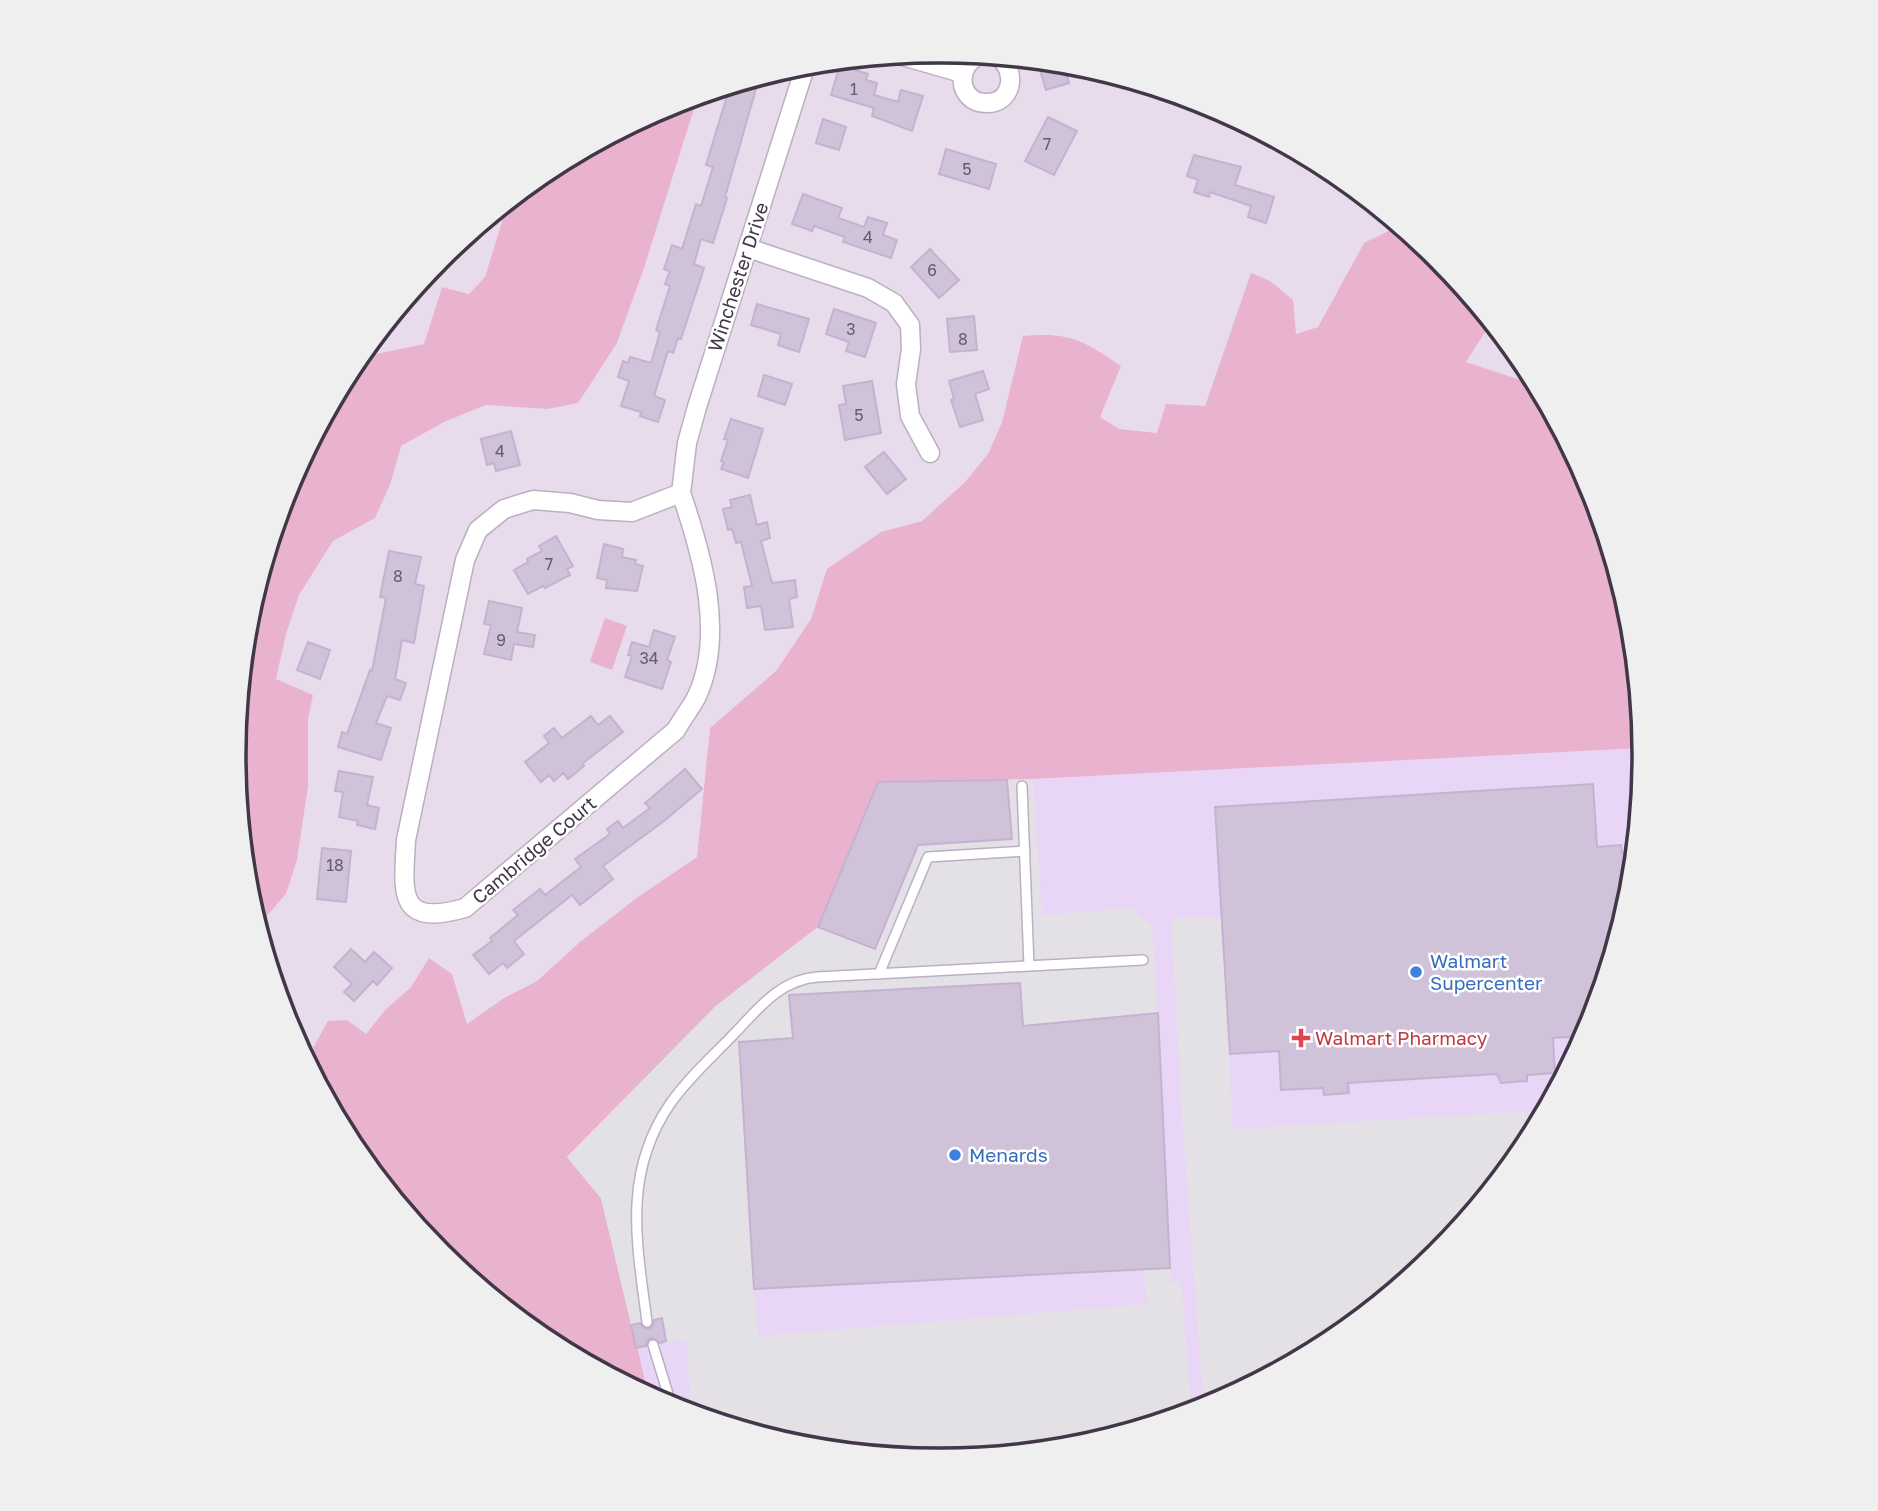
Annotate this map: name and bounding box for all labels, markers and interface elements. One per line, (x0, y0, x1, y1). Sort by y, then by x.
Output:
house number: 1 (850, 79, 858, 99)
house number: 7 (1043, 134, 1051, 154)
house number: 5 (962, 159, 972, 179)
street label: Winchester Drive (702, 199, 773, 355)
house number: 4 (863, 227, 873, 247)
house number: 6 (927, 260, 937, 280)
house number: 3 (846, 319, 856, 339)
house number: 8 (958, 329, 968, 349)
house number: 5 (854, 405, 864, 425)
house number: 4 (495, 441, 505, 461)
house number: 7 (545, 554, 553, 574)
house number: 8 (393, 566, 403, 586)
house number: 9 (496, 630, 506, 650)
house number: 34 (639, 648, 659, 668)
street label: Cambridge Court (467, 791, 600, 908)
house number: 18 (326, 855, 344, 875)
place label: Walmart Supercenter (1430, 949, 1543, 994)
marker: Walmart Supercenter (1408, 964, 1424, 980)
place label: Walmart Pharmacy (1315, 1026, 1488, 1049)
marker: Walmart Pharmacy (1293, 1030, 1309, 1046)
place label: Menards (969, 1143, 1048, 1166)
marker: Menards (947, 1147, 963, 1163)

